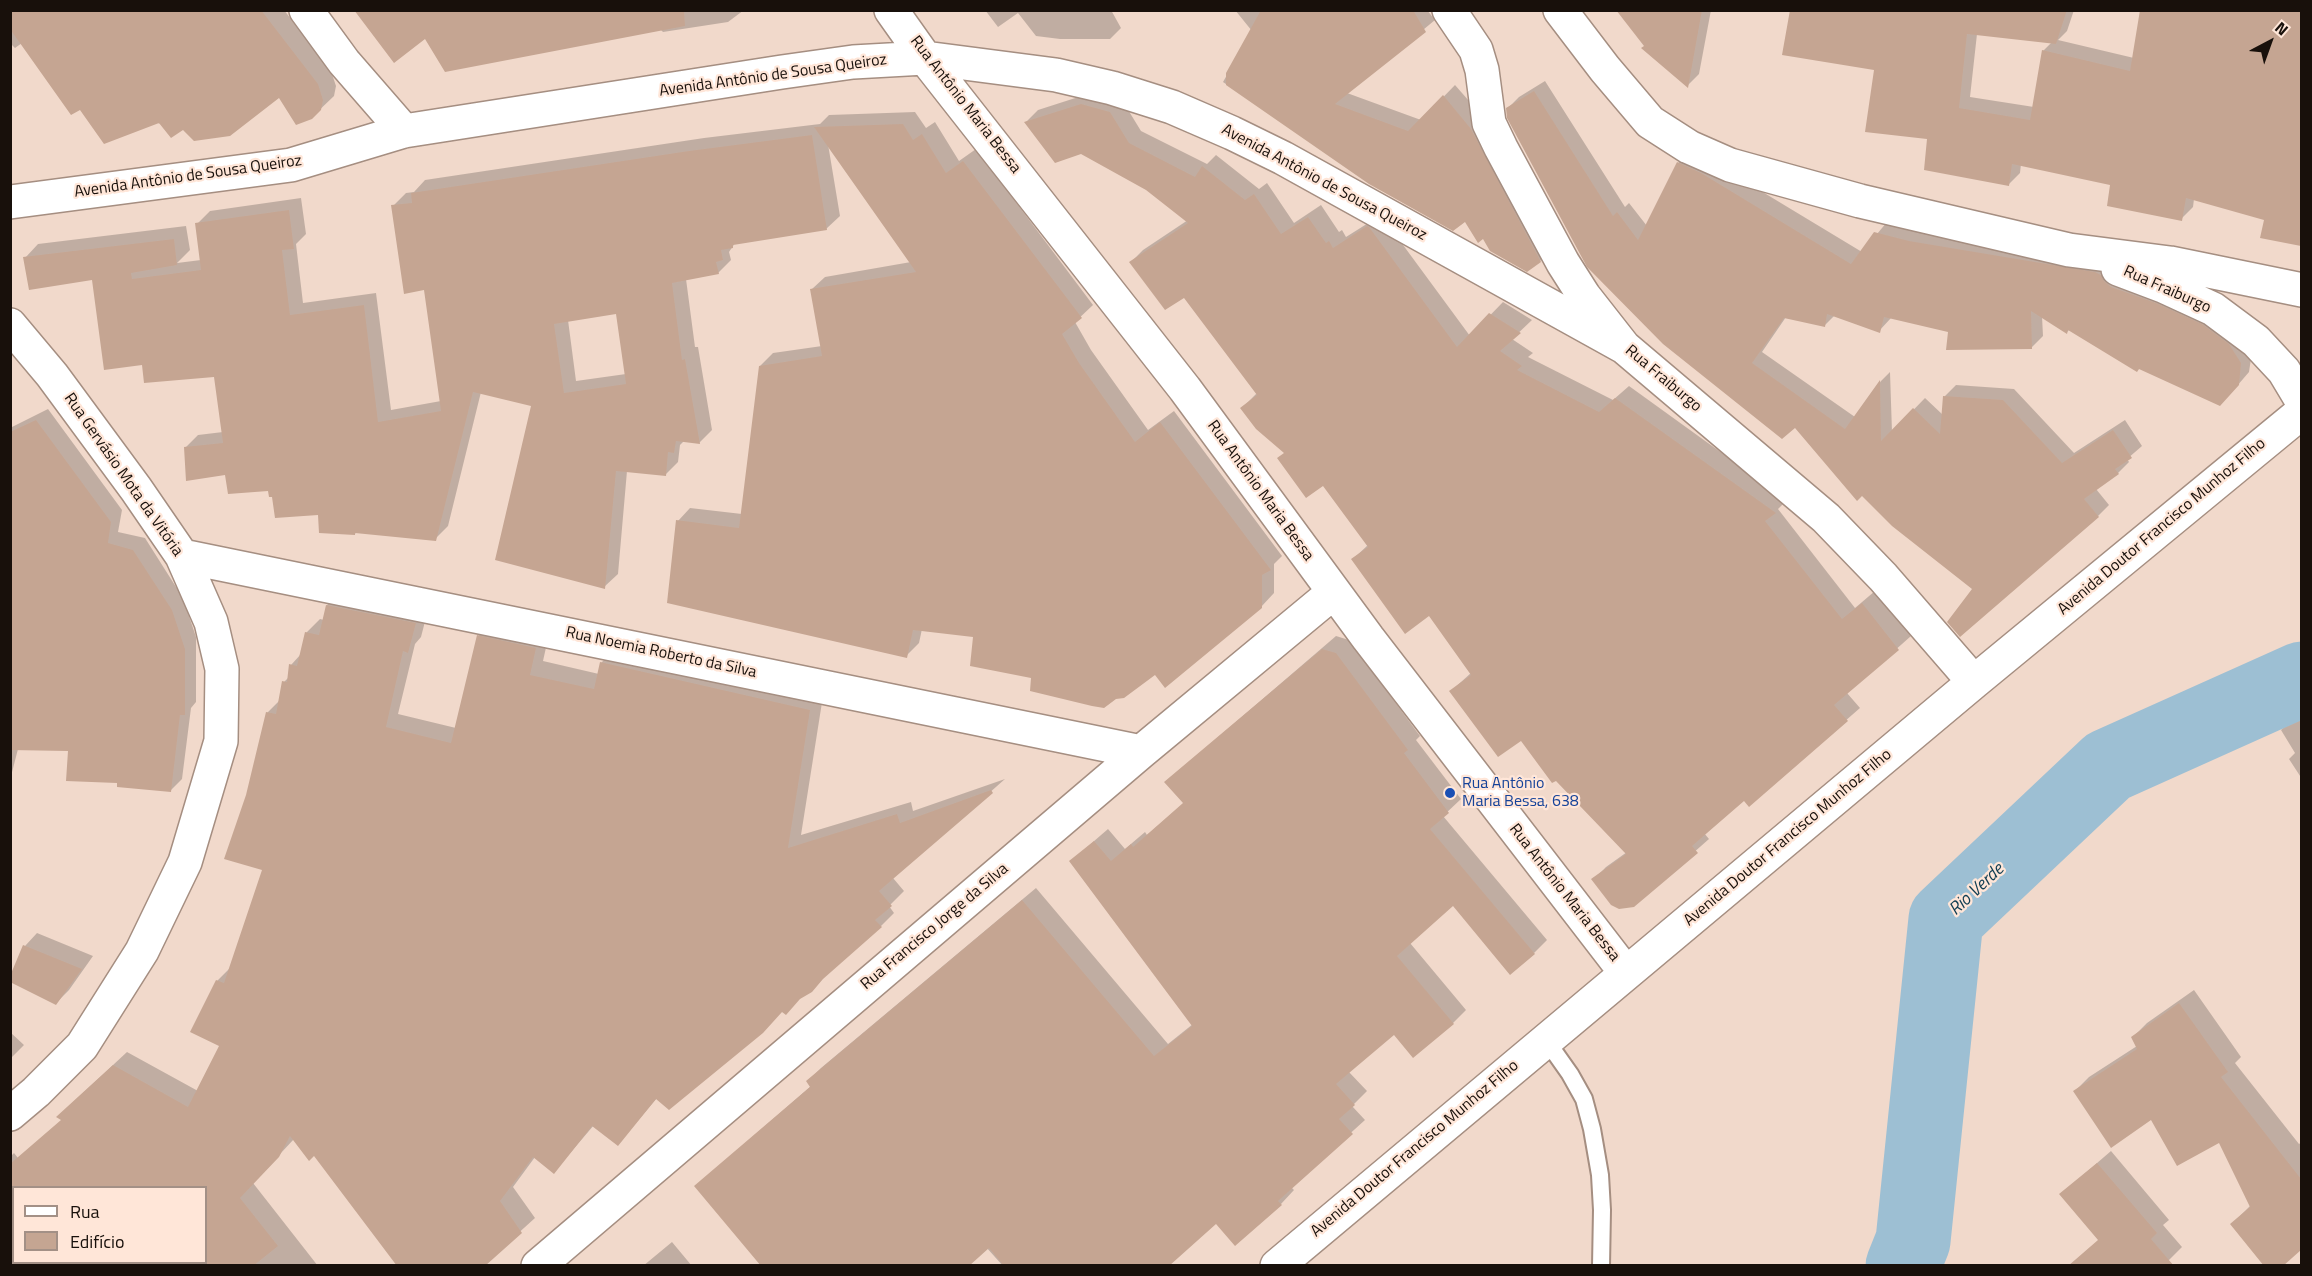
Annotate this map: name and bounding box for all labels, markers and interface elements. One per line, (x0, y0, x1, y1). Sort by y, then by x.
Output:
north arrow (2240, 12, 2300, 72)
text: N (2270, 16, 2294, 41)
street label: Rua Antônio Maria Bessa (905, 33, 1025, 177)
street label: Avenida Antônio de Sousa Queiroz (658, 51, 888, 101)
street label: Avenida Antônio de Sousa Queiroz (1218, 121, 1430, 245)
street label: Avenida Antônio de Sousa Queiroz (73, 152, 303, 202)
street label: Rua Fraiburgo (2120, 262, 2214, 318)
street label: Rua Fraiburgo (1621, 341, 1705, 417)
street label: Rua Gervásio Mota da Vitória (59, 390, 187, 560)
street label: Rua Antônio Maria Bessa (1203, 417, 1317, 565)
street label: Avenida Doutor Francisco Munhoz Filho (2054, 434, 2270, 620)
street label: Rua Noemia Roberto da Silva (564, 623, 758, 683)
street label: Avenida Doutor Francisco Munhoz Filho (1680, 745, 1896, 931)
place label: Rua Antônio Maria Bessa, 638 (1462, 774, 1579, 812)
marker: Rua Antônio Maria Bessa, 638 (1443, 786, 1457, 800)
street label: Rua Antônio Maria Bessa (1504, 821, 1624, 965)
water label: Rio Verde (1945, 859, 2009, 921)
street label: Rua Francisco Jorge da Silva (857, 860, 1013, 994)
street label: Avenida Doutor Francisco Munhoz Filho (1307, 1056, 1523, 1242)
legend (12, 1186, 207, 1264)
text: Rua (70, 1198, 100, 1225)
text: Edifício (70, 1228, 124, 1255)

